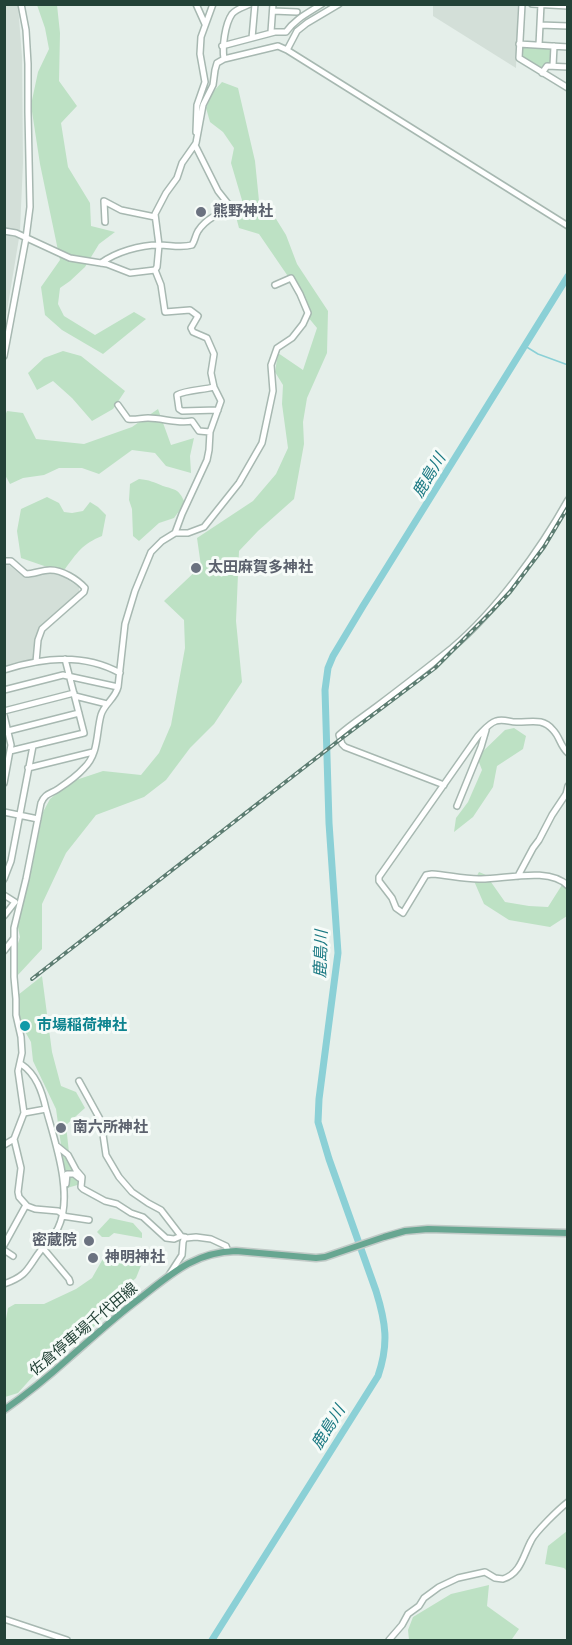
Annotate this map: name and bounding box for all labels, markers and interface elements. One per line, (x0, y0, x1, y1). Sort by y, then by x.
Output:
place label: 熊野神社 (213, 203, 273, 221)
marker: 熊野神社 (194, 205, 208, 219)
water label: 鹿島川 (409, 450, 451, 502)
place label: 太田麻賀多神社 (208, 559, 313, 577)
marker: 太田麻賀多神社 (189, 561, 203, 575)
water label: 鹿島川 (312, 930, 332, 978)
place label: 市場稲荷神社 (37, 1017, 127, 1035)
marker: 市場稲荷神社 (18, 1019, 32, 1033)
place label: 南六所神社 (73, 1119, 148, 1137)
marker: 南六所神社 (54, 1121, 68, 1135)
place label: 密蔵院 (32, 1232, 77, 1250)
marker: 密蔵院 (82, 1234, 96, 1248)
place label: 神明神社 (105, 1249, 165, 1267)
marker: 神明神社 (86, 1251, 100, 1265)
street label: 佐倉停車場千代田線 (27, 1280, 141, 1380)
water label: 鹿島川 (308, 1403, 350, 1453)

